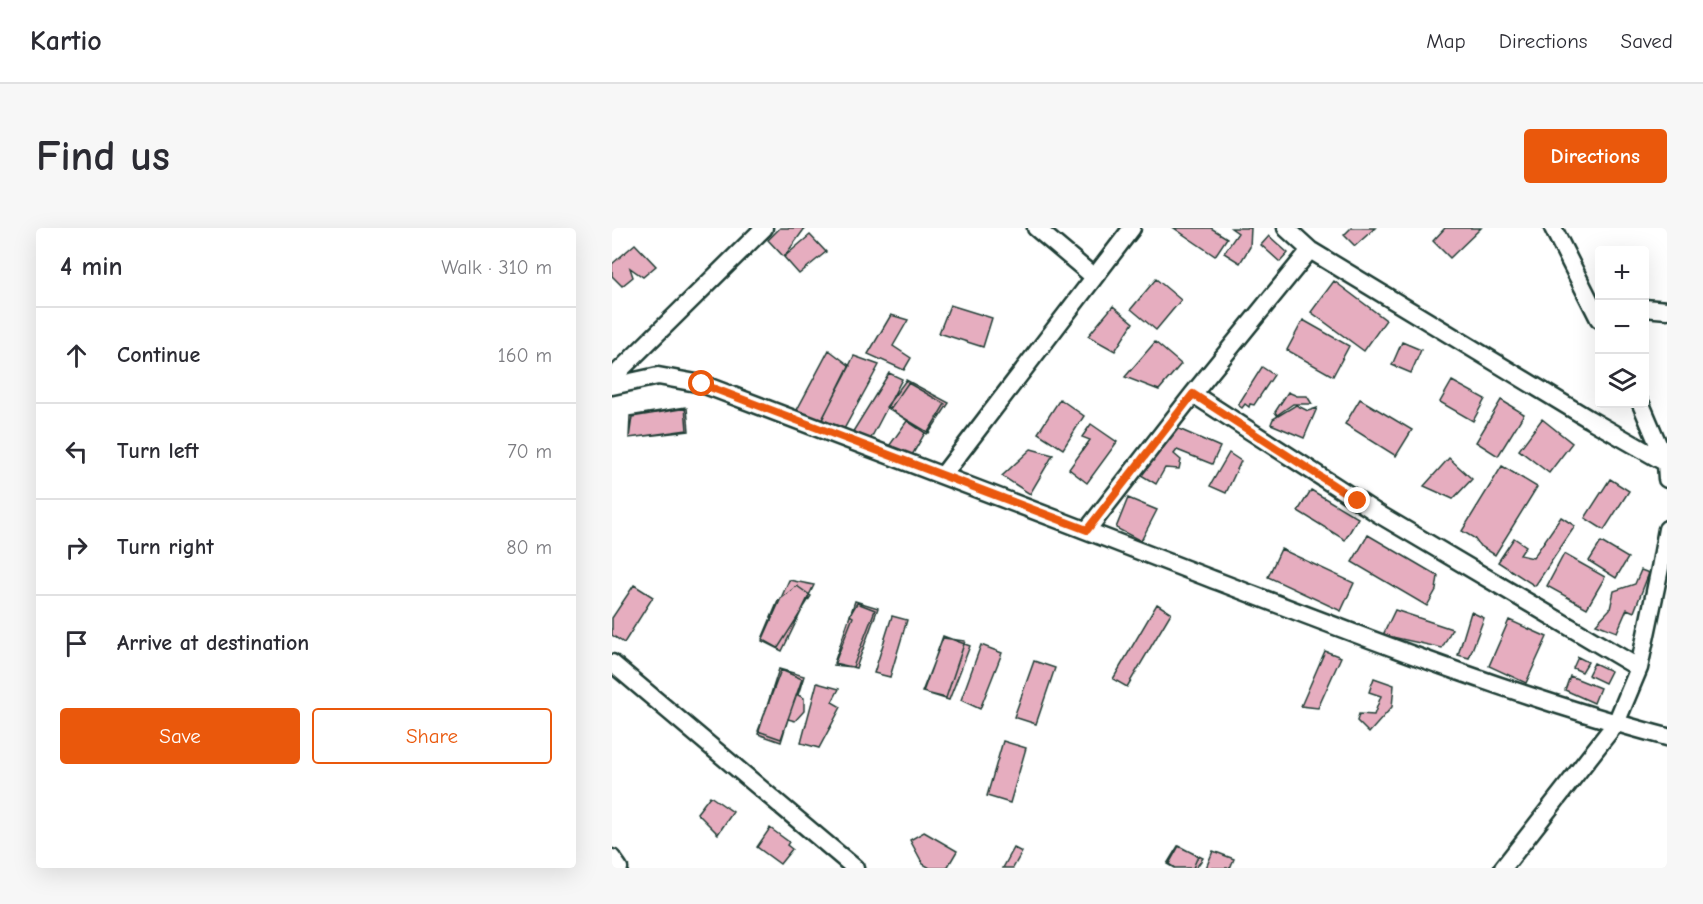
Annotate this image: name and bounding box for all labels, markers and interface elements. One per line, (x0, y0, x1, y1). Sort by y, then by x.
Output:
text: Kartio (30, 25, 102, 57)
text: Map (1426, 29, 1466, 53)
text: Directions (1499, 29, 1588, 53)
text: Saved (1621, 29, 1673, 53)
button: Directions (1524, 129, 1667, 183)
text: Find us (36, 132, 170, 181)
map controls (1595, 246, 1649, 408)
button: + (1595, 246, 1649, 300)
text: 4 min (60, 252, 123, 282)
text: Walk · 310 m (441, 256, 552, 279)
button: − (1595, 300, 1649, 354)
icon: ahead (60, 339, 93, 372)
text: Continue (117, 342, 200, 368)
text: 160 m (498, 344, 552, 367)
button: layers (1595, 354, 1649, 408)
route start (688, 370, 714, 396)
icon: left (60, 435, 93, 468)
text: Turn left (117, 438, 199, 464)
text: 70 m (507, 440, 552, 463)
route end (1344, 487, 1370, 513)
icon: right (60, 531, 93, 564)
text: Turn right (117, 534, 214, 560)
text: 80 m (506, 536, 552, 559)
icon: arrive (60, 627, 93, 660)
text: Arrive at destination (117, 630, 309, 656)
button: Save (60, 708, 300, 764)
button: Share (312, 708, 552, 764)

